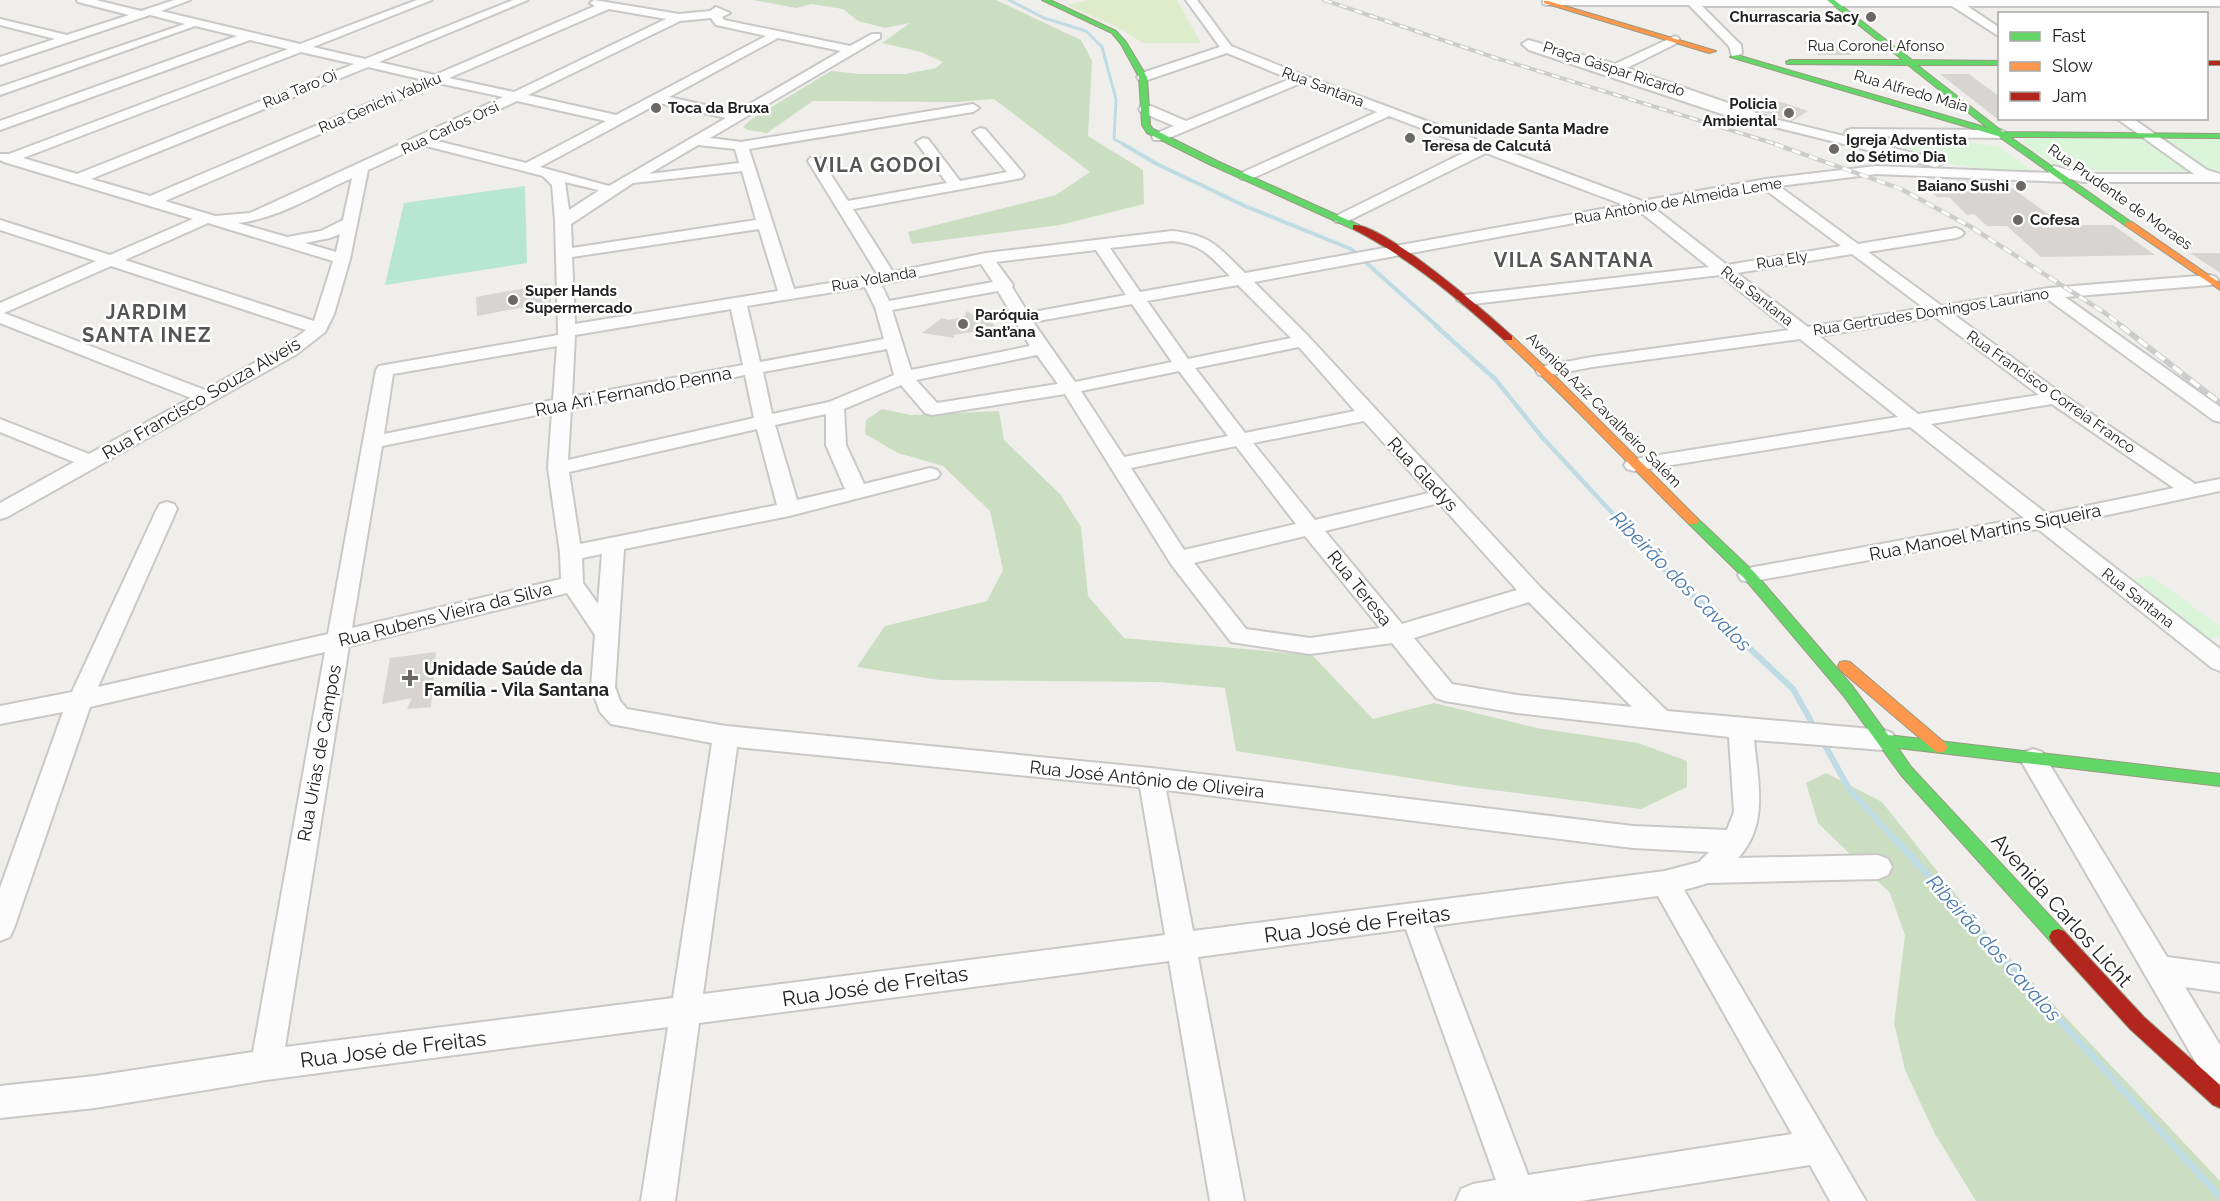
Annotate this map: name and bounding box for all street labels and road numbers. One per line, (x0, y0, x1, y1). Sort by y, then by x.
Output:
street label: Rua Coronel Afonso (1808, 37, 1944, 55)
street label: Praça Gáspar Ricardo (1541, 38, 1687, 100)
street label: Rua Santana (1279, 63, 1367, 111)
street label: Rua Taro Oi (260, 66, 340, 112)
street label: Rua Alfredo Maia (1852, 66, 1970, 116)
street label: Rua Genichi Yabiku (316, 69, 444, 137)
street label: Rua Carlos Orsi (398, 98, 502, 158)
street label: Rua Prudente de Moraes (2044, 140, 2196, 254)
street label: Rua Antônio de Almeida Leme (1573, 174, 1783, 228)
street label: Rua Ely (1755, 247, 1809, 273)
street label: Rua Santana (1717, 262, 1797, 330)
street label: Rua Yolanda (830, 263, 918, 295)
street label: Rua Gertrudes Domingos Lauriano (1812, 284, 2050, 340)
street label: Rua Francisco Correia Franco (1963, 327, 2139, 457)
street label: Avenida Aziz Cavalheiro Salém (1523, 329, 1685, 491)
street label: Rua Francisco Souza Alveis (98, 332, 304, 463)
street label: Rua Ari Fernando Penna (533, 362, 733, 420)
street label: Rua Gladys (1383, 433, 1463, 516)
street label: Rua Manoel Martins Siqueira (1867, 499, 2103, 565)
street label: Rua Teresa (1323, 546, 1397, 630)
street label: Rua Santana (2098, 564, 2178, 632)
street label: Rua Rubens Vieira da Silva (336, 577, 554, 651)
street label: Rua Urias de Campos (293, 663, 345, 843)
street label: Rua José Antônio de Oliveira (1028, 756, 1266, 802)
street label: Avenida Carlos Licht (1987, 828, 2137, 992)
street label: Rua José de Freitas (1262, 900, 1452, 948)
street label: Rua José de Freitas (780, 961, 970, 1011)
street label: Rua José de Freitas (298, 1025, 488, 1073)

